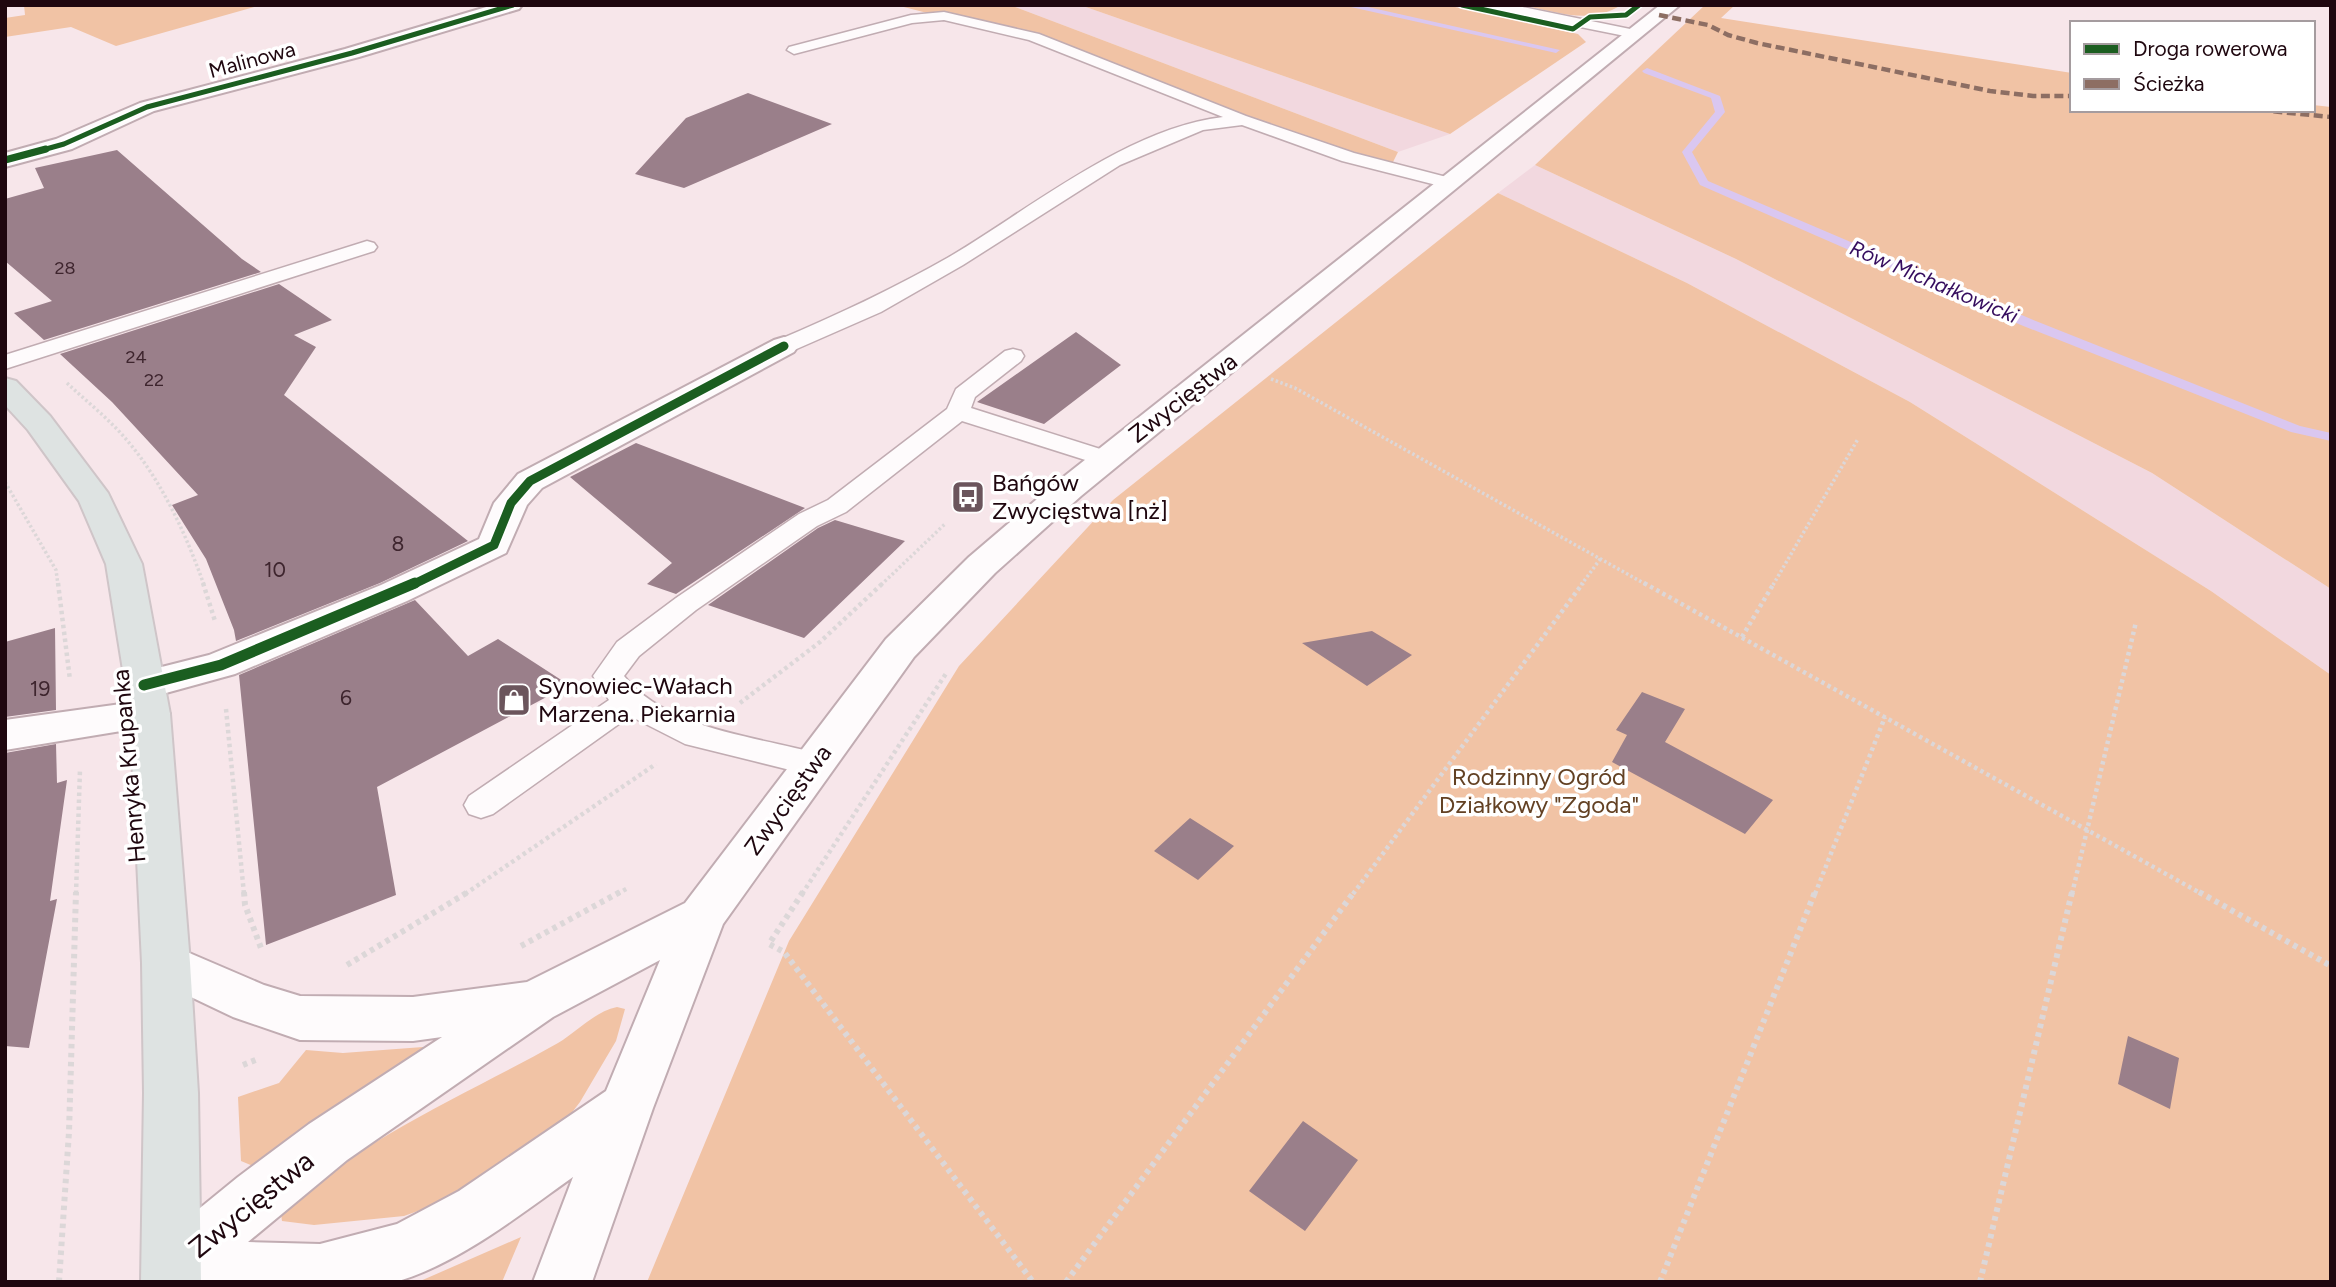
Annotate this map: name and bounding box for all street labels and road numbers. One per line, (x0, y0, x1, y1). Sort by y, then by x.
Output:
street label: Malinowa (206, 36, 298, 83)
street label: Zwycięstwa (1123, 346, 1243, 449)
street label: Henryka Krupanka (106, 668, 151, 864)
street label: Zwycięstwa (738, 739, 837, 861)
street label: Zwycięstwa (182, 1143, 320, 1265)

